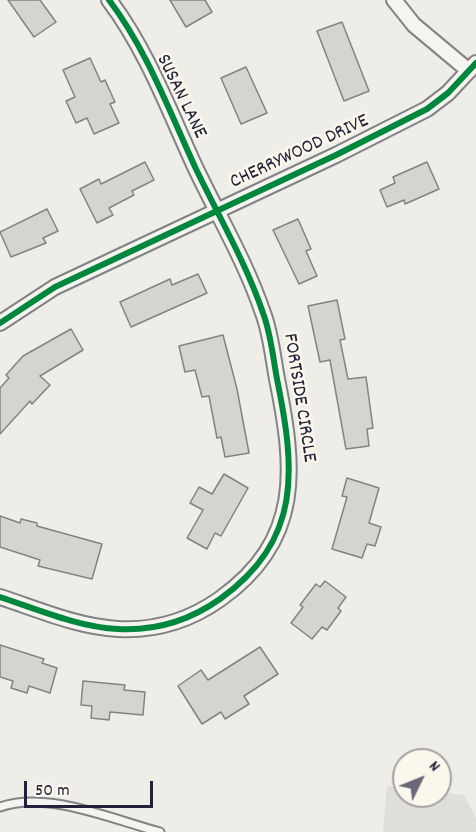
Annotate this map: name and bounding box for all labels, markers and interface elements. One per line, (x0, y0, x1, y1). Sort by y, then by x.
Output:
street label: SUSAN LANE (149, 51, 211, 143)
street label: CHERRYWOOD DRIVE (227, 110, 373, 196)
street label: FORTSIDE CIRCLE (276, 332, 320, 464)
north arrow (392, 748, 452, 808)
text: N (423, 756, 445, 777)
scale bar (27, 769, 156, 807)
text: 50 m (35, 779, 70, 804)

